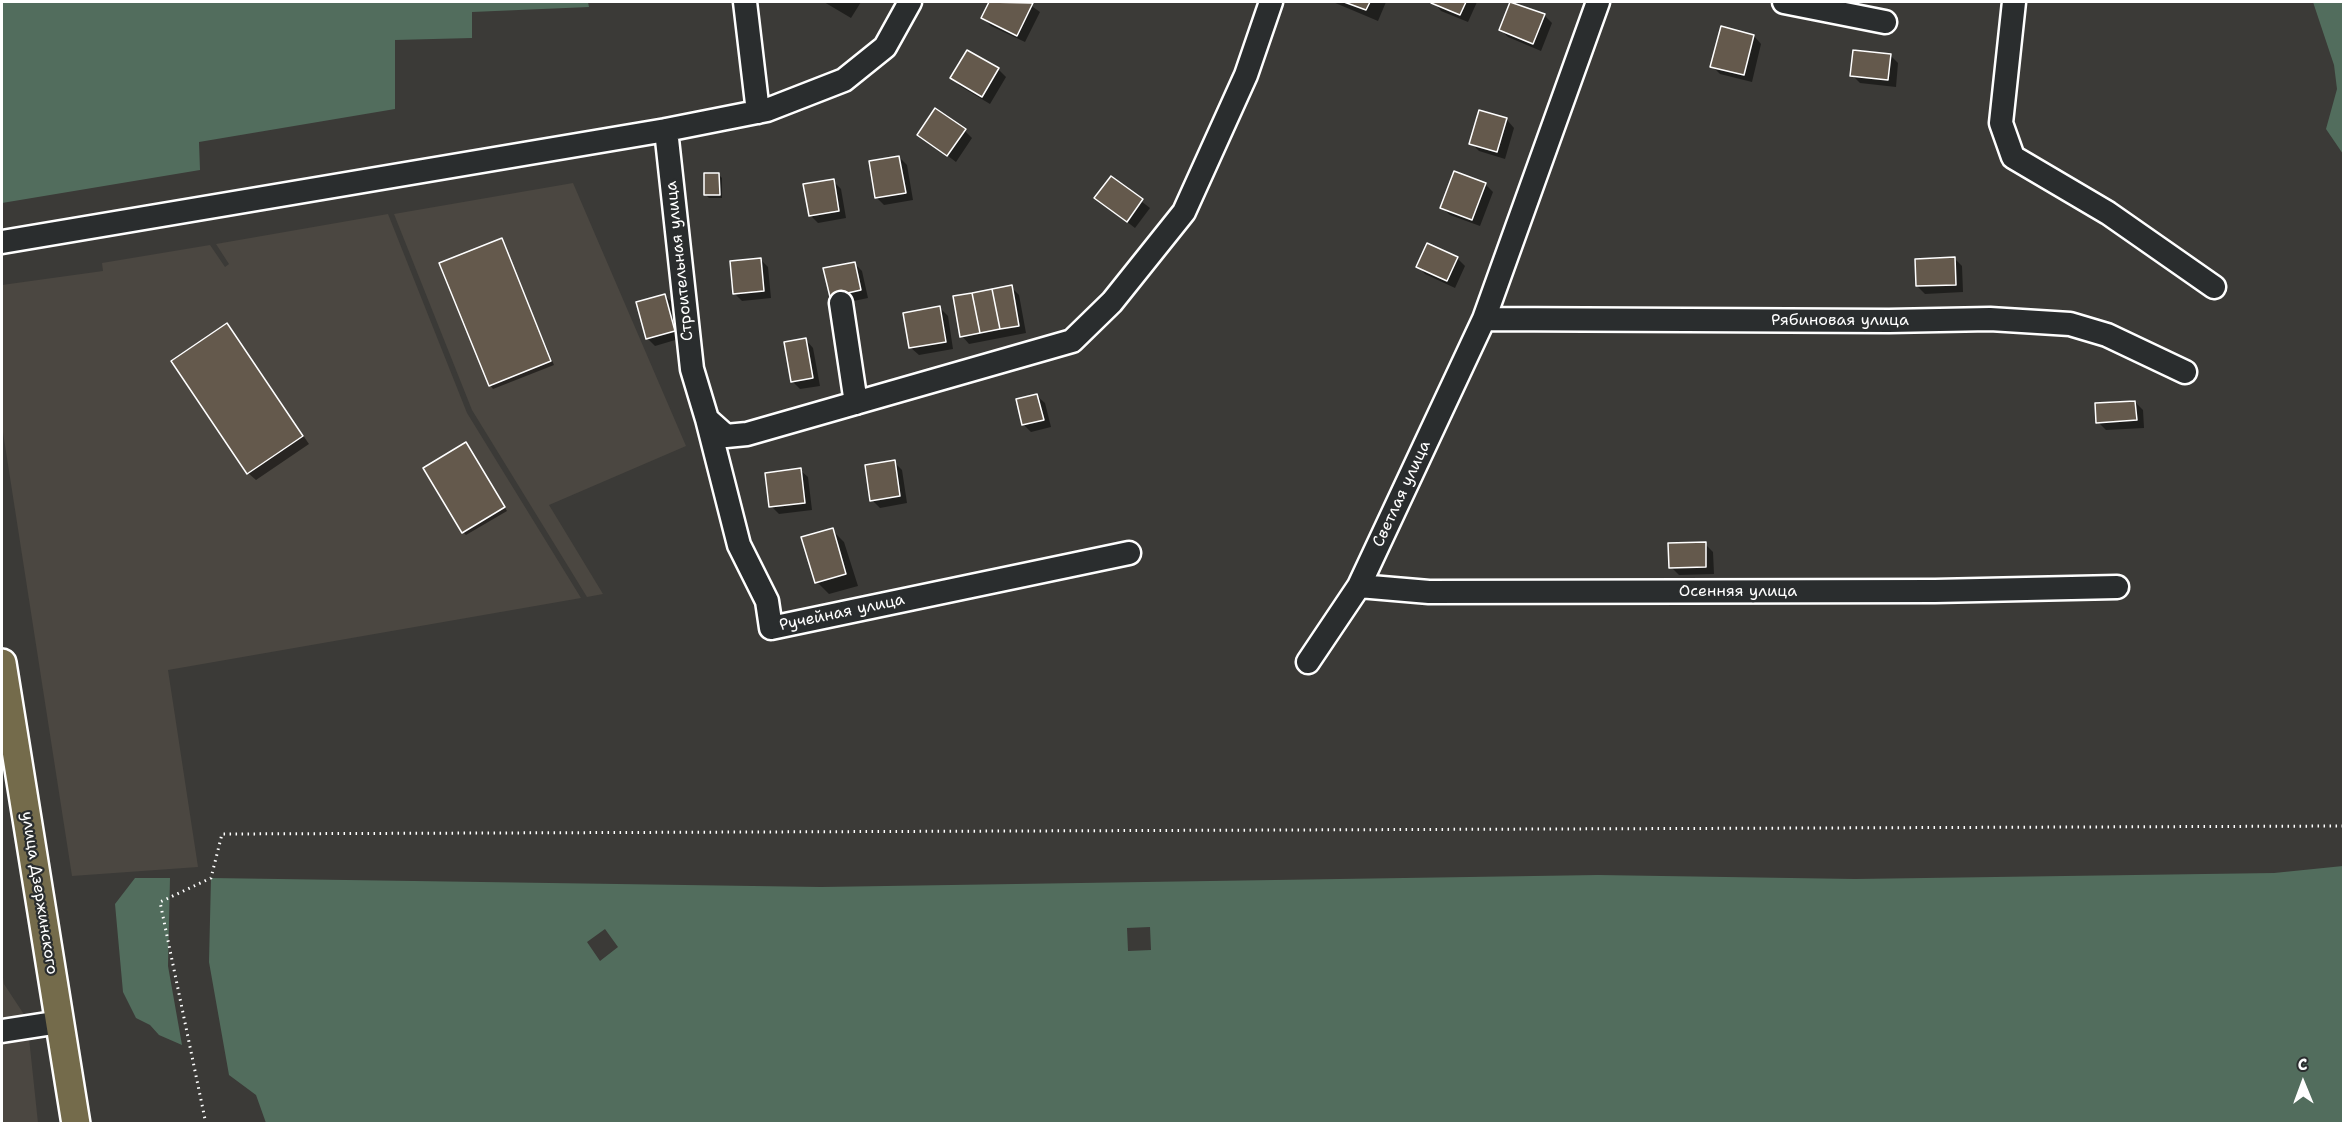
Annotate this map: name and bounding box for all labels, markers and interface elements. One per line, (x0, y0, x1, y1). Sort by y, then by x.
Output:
street label: Строительная улица (662, 180, 698, 342)
street label: Рябиновая улица (1771, 311, 1909, 331)
street label: Светлая улица (1369, 438, 1435, 550)
street label: Осенняя улица (1679, 582, 1797, 602)
street label: Ручейная улица (778, 590, 906, 636)
street label: улица Дзержинского (17, 810, 61, 976)
north arrow (2273, 1053, 2333, 1113)
text: С (2298, 1054, 2308, 1075)

